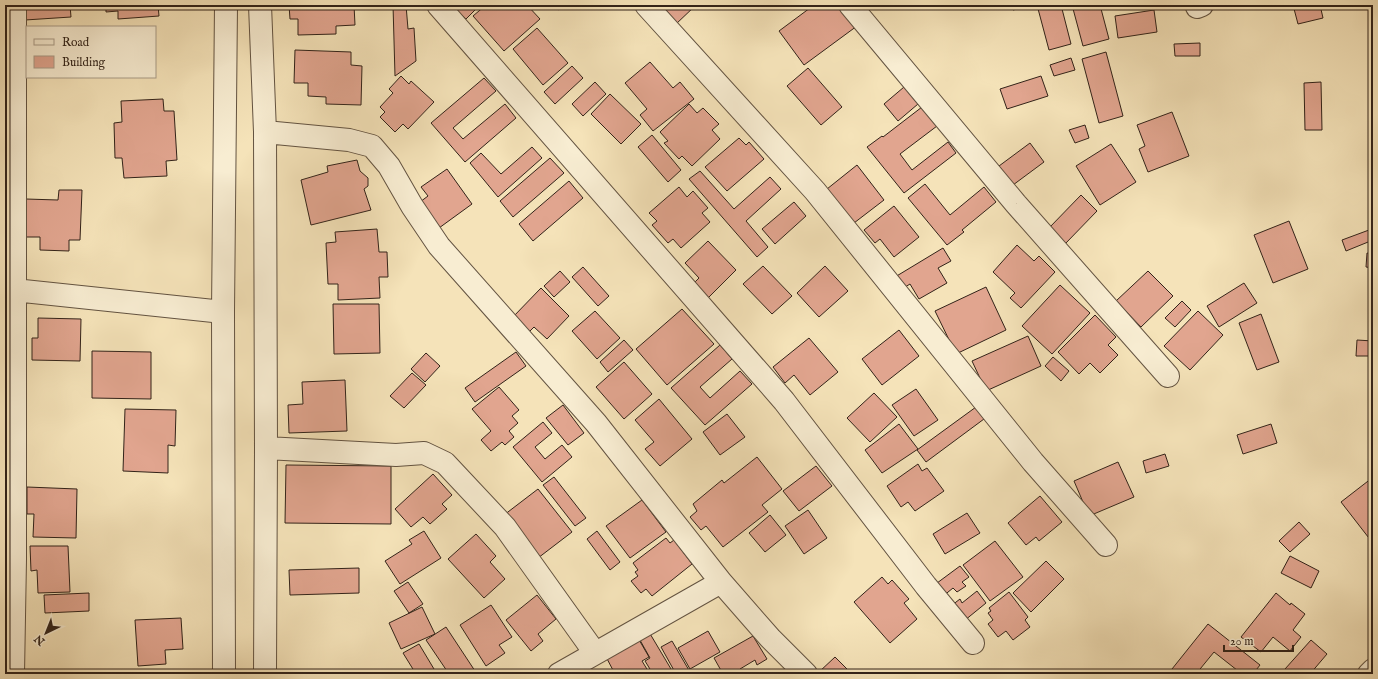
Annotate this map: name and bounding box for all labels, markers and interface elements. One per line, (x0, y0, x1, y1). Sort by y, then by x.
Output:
legend (26, 26, 156, 78)
text: Road (62, 35, 90, 50)
text: Building (62, 55, 106, 70)
north arrow (26, 613, 66, 653)
scale bar (1224, 627, 1293, 653)
text: N (31, 631, 49, 649)
text: 20 m (1230, 634, 1253, 649)

